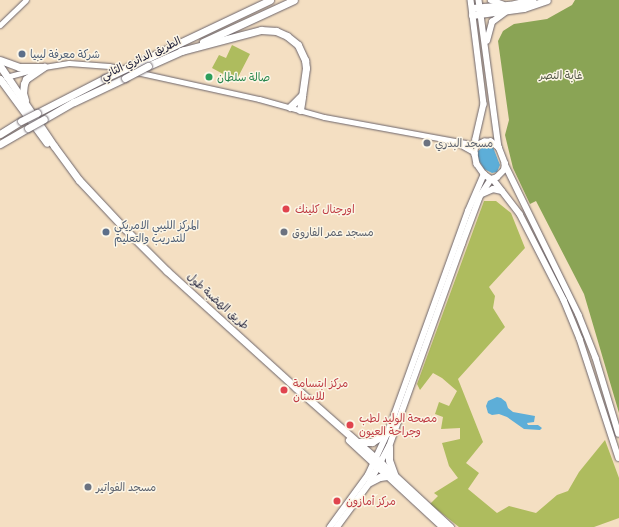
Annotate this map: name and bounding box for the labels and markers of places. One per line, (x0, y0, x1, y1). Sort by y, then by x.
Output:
place label: شركة معرفة ليبيا (30, 47, 100, 61)
marker: شركة معرفة ليبيا (17, 49, 27, 59)
place label: صالة سلطان (217, 70, 270, 84)
marker: صالة سلطان (204, 72, 214, 82)
place label: مسجد البدري (435, 136, 493, 150)
marker: مسجد البدري (422, 138, 432, 148)
place label: اورجنال كلينك (295, 202, 355, 216)
marker: اورجنال كلينك (280, 203, 292, 215)
place label: المركز الليبي الامريكي للتدريب والتعليم (114, 219, 199, 245)
place label: مسجد عمر الفاروق (292, 225, 374, 239)
marker: المركز الليبي الامريكي للتدريب والتعليم (101, 227, 111, 237)
marker: مسجد عمر الفاروق (279, 227, 289, 237)
place label: مركز ابتسامة للاسنان (293, 377, 348, 403)
marker: مركز ابتسامة للاسنان (278, 384, 290, 396)
place label: مصحة الوليد لطب وجراحة العيون (359, 412, 437, 438)
marker: مصحة الوليد لطب وجراحة العيون (344, 419, 356, 431)
place label: مسجد الفواتير (96, 480, 156, 494)
marker: مسجد الفواتير (83, 482, 93, 492)
place label: مركز أمازون (346, 494, 396, 508)
marker: مركز أمازون (331, 495, 343, 507)

